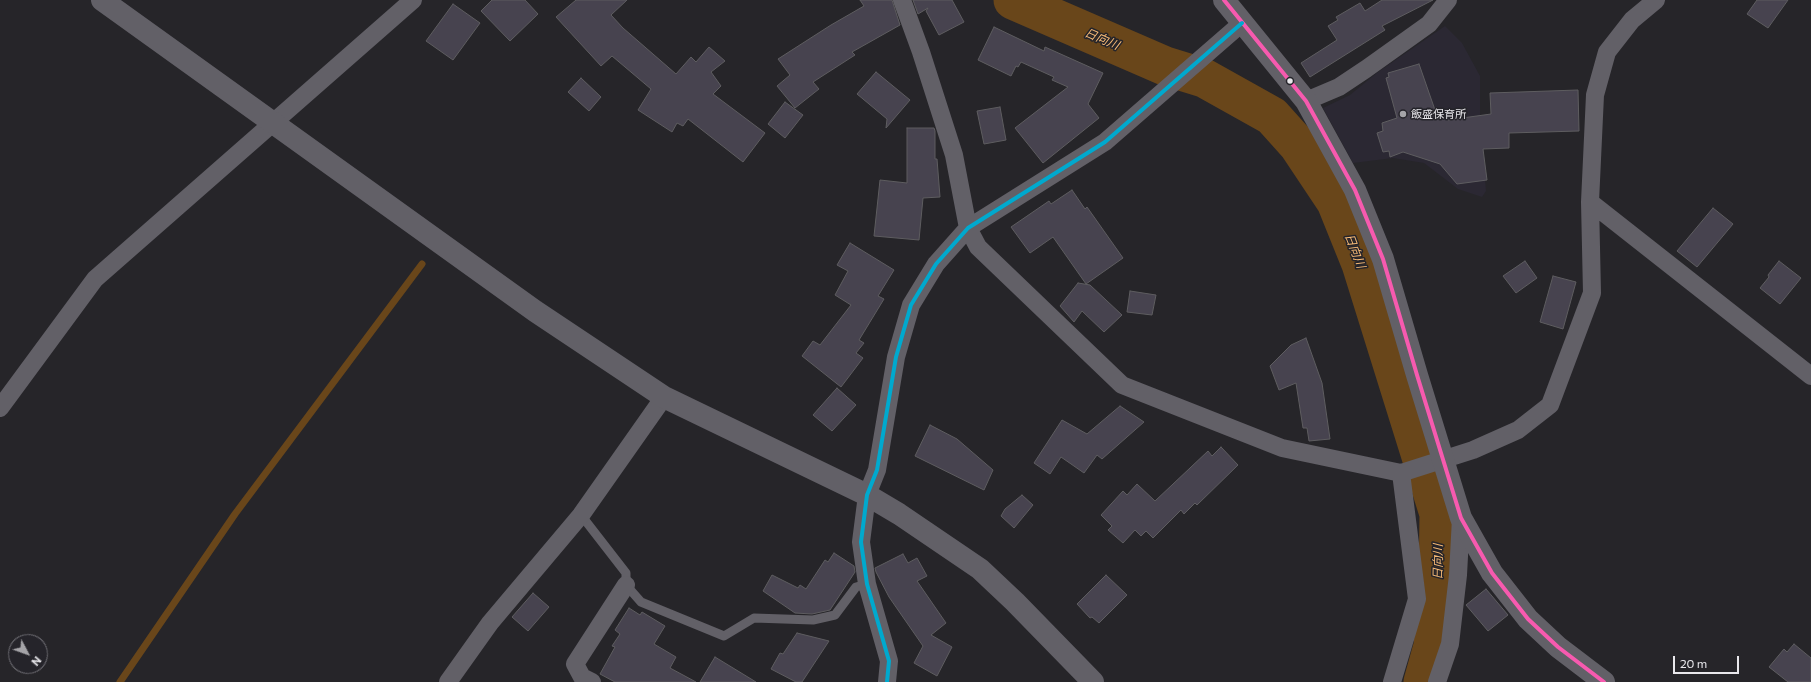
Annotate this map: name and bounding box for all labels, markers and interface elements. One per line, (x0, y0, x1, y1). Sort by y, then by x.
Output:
water label: 日向川 (1083, 25, 1121, 53)
unlabelled marker (1285, 76, 1295, 86)
place label: 飯盛保育所 (1411, 107, 1466, 121)
marker: 飯盛保育所 (1398, 109, 1408, 119)
water label: 日向川 (1342, 232, 1368, 270)
water label: 日向川 (1430, 544, 1446, 580)
north arrow (8, 634, 48, 674)
scale bar (1675, 648, 1741, 674)
text: N (29, 654, 44, 669)
text: 20 m (1680, 656, 1707, 670)

